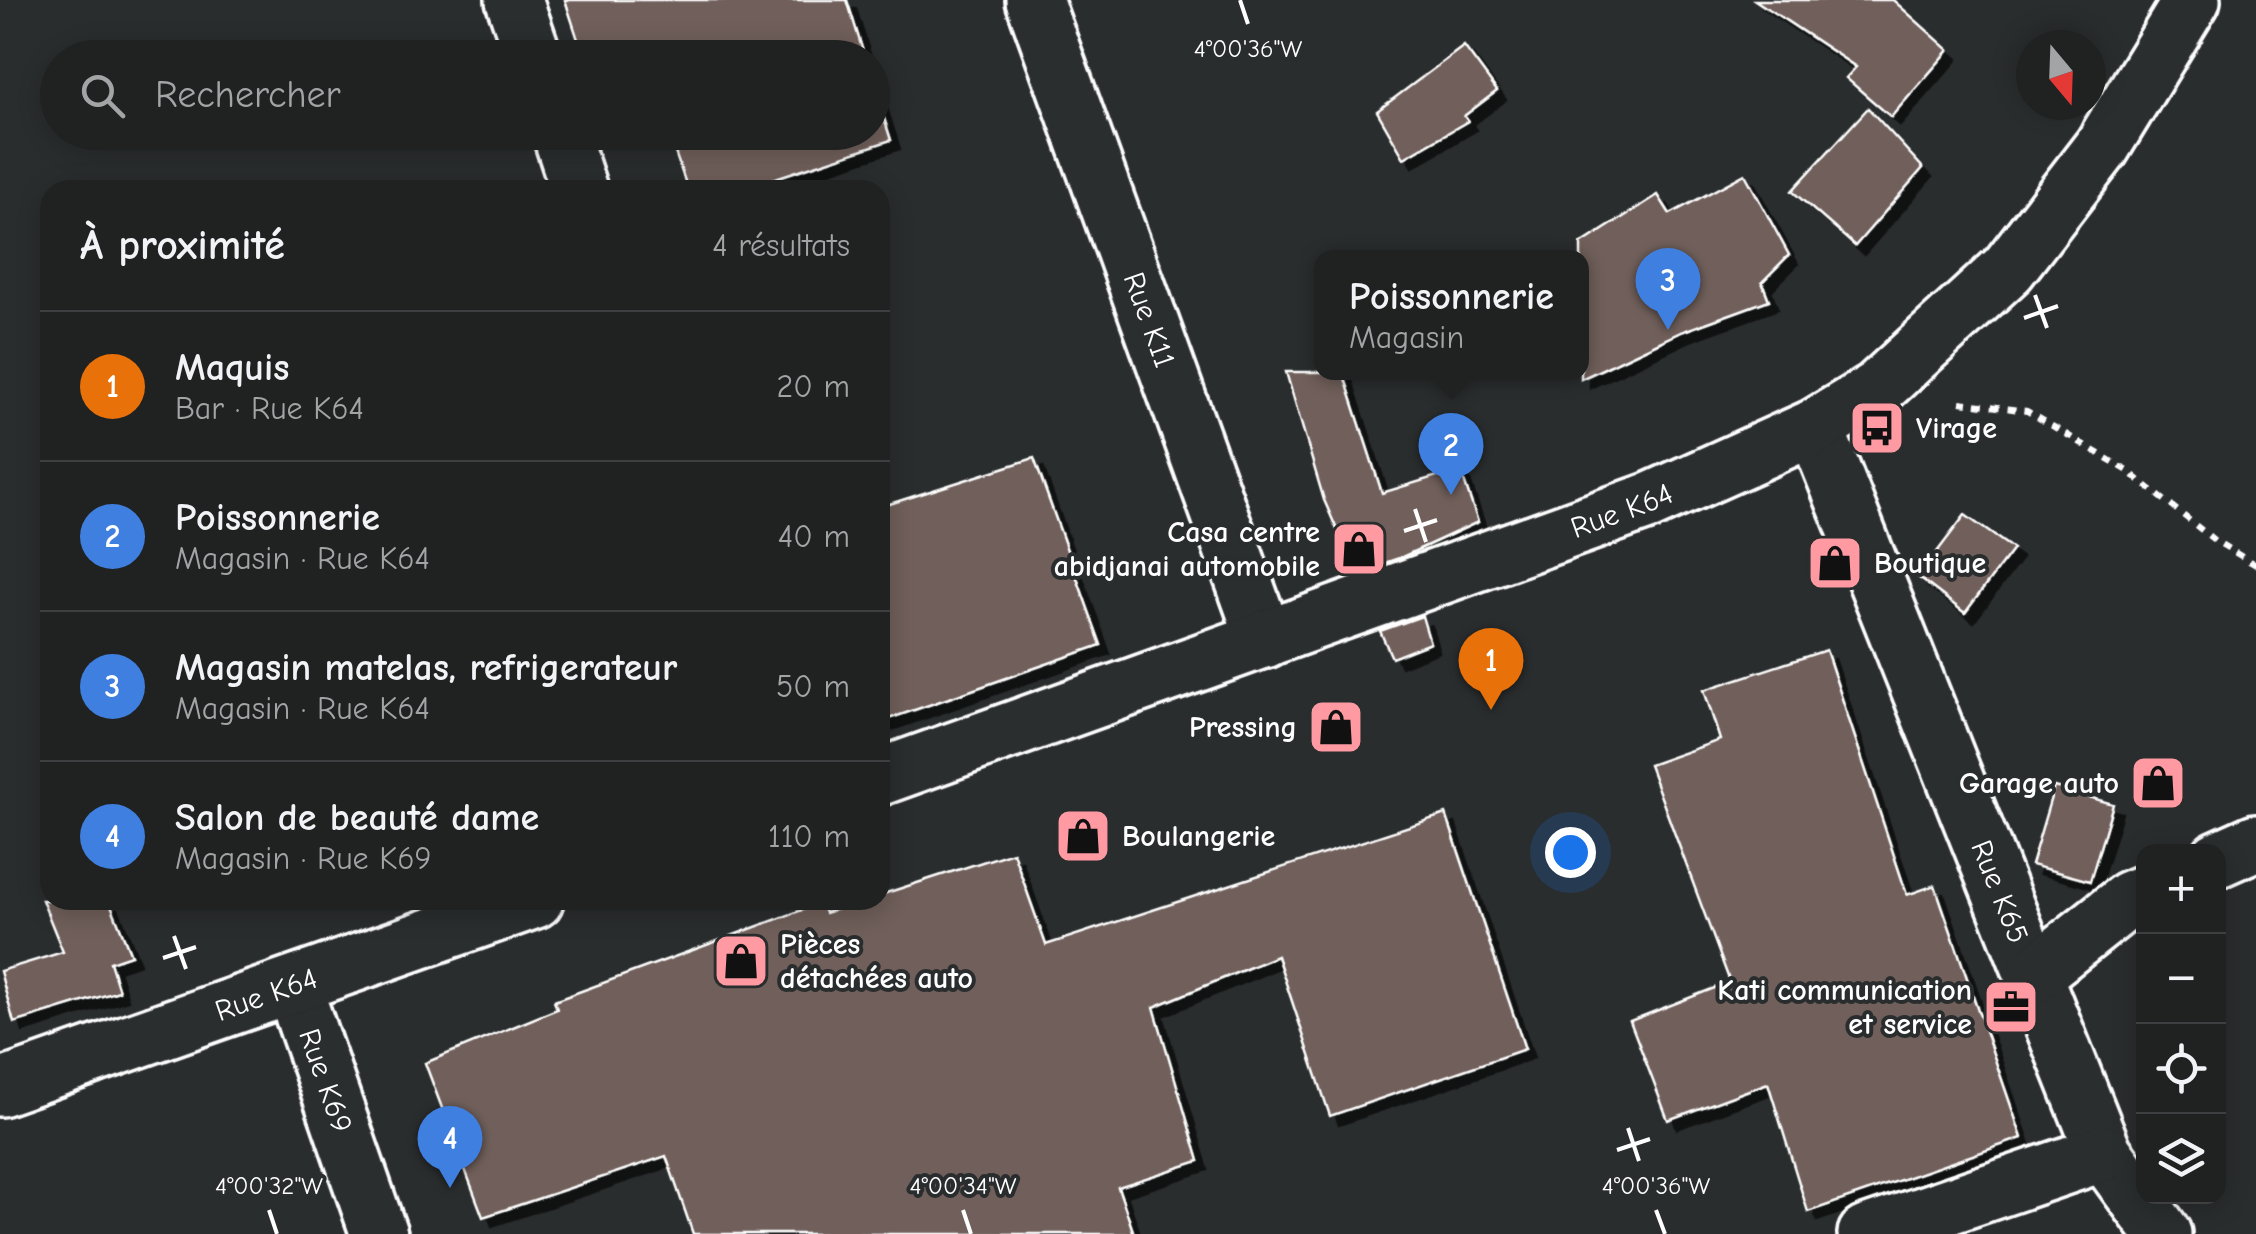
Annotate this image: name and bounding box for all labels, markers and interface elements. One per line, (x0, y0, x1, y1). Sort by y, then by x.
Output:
north arrow (2016, 30, 2106, 120)
text: 4°00'36"W (1194, 34, 1303, 63)
search box (40, 40, 890, 150)
icon: search (75, 68, 130, 123)
text: Rechercher (155, 73, 341, 117)
text: À proximité (80, 221, 285, 270)
text: 4 résultats (712, 227, 850, 264)
pin: 3 (1636, 248, 1700, 330)
popup (1314, 250, 1589, 380)
street label: Rue K11 (1116, 267, 1183, 372)
text: Poissonnerie (1349, 275, 1554, 319)
text: Magasin (1349, 319, 1464, 356)
text: Maquis (175, 346, 289, 390)
text: 1 (106, 368, 119, 405)
text: 20 m (777, 368, 850, 405)
text: Bar · Rue K64 (175, 390, 364, 427)
bus stop icon: Virage (1847, 398, 1907, 458)
place label: Virage (1916, 411, 1997, 446)
pin: 2 (1418, 412, 1484, 495)
street label: Rue K64 (1566, 476, 1678, 545)
text: Poissonnerie (175, 496, 380, 540)
place label: Casa centre abidjanai automobile (1054, 515, 1320, 584)
text: 2 (105, 518, 120, 555)
text: 40 m (778, 518, 850, 555)
shop icon: Casa centre abidjanai automobile (1329, 519, 1389, 579)
shop icon: Boutique (1805, 533, 1865, 593)
text: Magasin · Rue K64 (175, 540, 430, 577)
place label: Boutique (1874, 546, 1986, 581)
pin: 1 (1458, 628, 1524, 710)
text: Magasin matelas, refrigerateur (175, 646, 677, 690)
text: 3 (105, 668, 120, 705)
text: 50 m (776, 668, 850, 705)
text: Magasin · Rue K64 (175, 690, 430, 727)
shop icon: Pressing (1306, 697, 1366, 757)
place label: Pressing (1189, 710, 1297, 745)
shop icon: Garage auto (2128, 753, 2188, 813)
place label: Garage auto (1959, 766, 2119, 801)
text: Salon de beauté dame (175, 796, 539, 840)
shop icon: Boulangerie (1053, 806, 1113, 866)
text: 4 (105, 818, 120, 855)
text: 110 m (768, 818, 850, 855)
place label: Boulangerie (1122, 819, 1275, 854)
your location (1545, 827, 1596, 878)
street label: Rue K65 (1964, 835, 2036, 948)
text: Magasin · Rue K69 (175, 840, 431, 877)
map controls (2136, 844, 2226, 1204)
button: + (2136, 844, 2226, 934)
place label: Pièces détachées auto (780, 927, 973, 996)
shop icon: Pièces détachées auto (711, 931, 771, 991)
button: − (2136, 934, 2226, 1024)
street label: Rue K64 (210, 960, 322, 1029)
place label: Kati communication et service (1717, 973, 1972, 1042)
office icon: Kati communication et service (1981, 977, 2041, 1037)
street label: Rue K69 (292, 1024, 360, 1137)
button: locate (2136, 1024, 2226, 1114)
pin: 4 (418, 1106, 482, 1188)
button: layers (2136, 1114, 2226, 1204)
text: 4°00'32"W (215, 1171, 323, 1200)
text: 4°00'34"W (910, 1171, 1017, 1200)
text: 4°00'36"W (1602, 1171, 1711, 1200)

